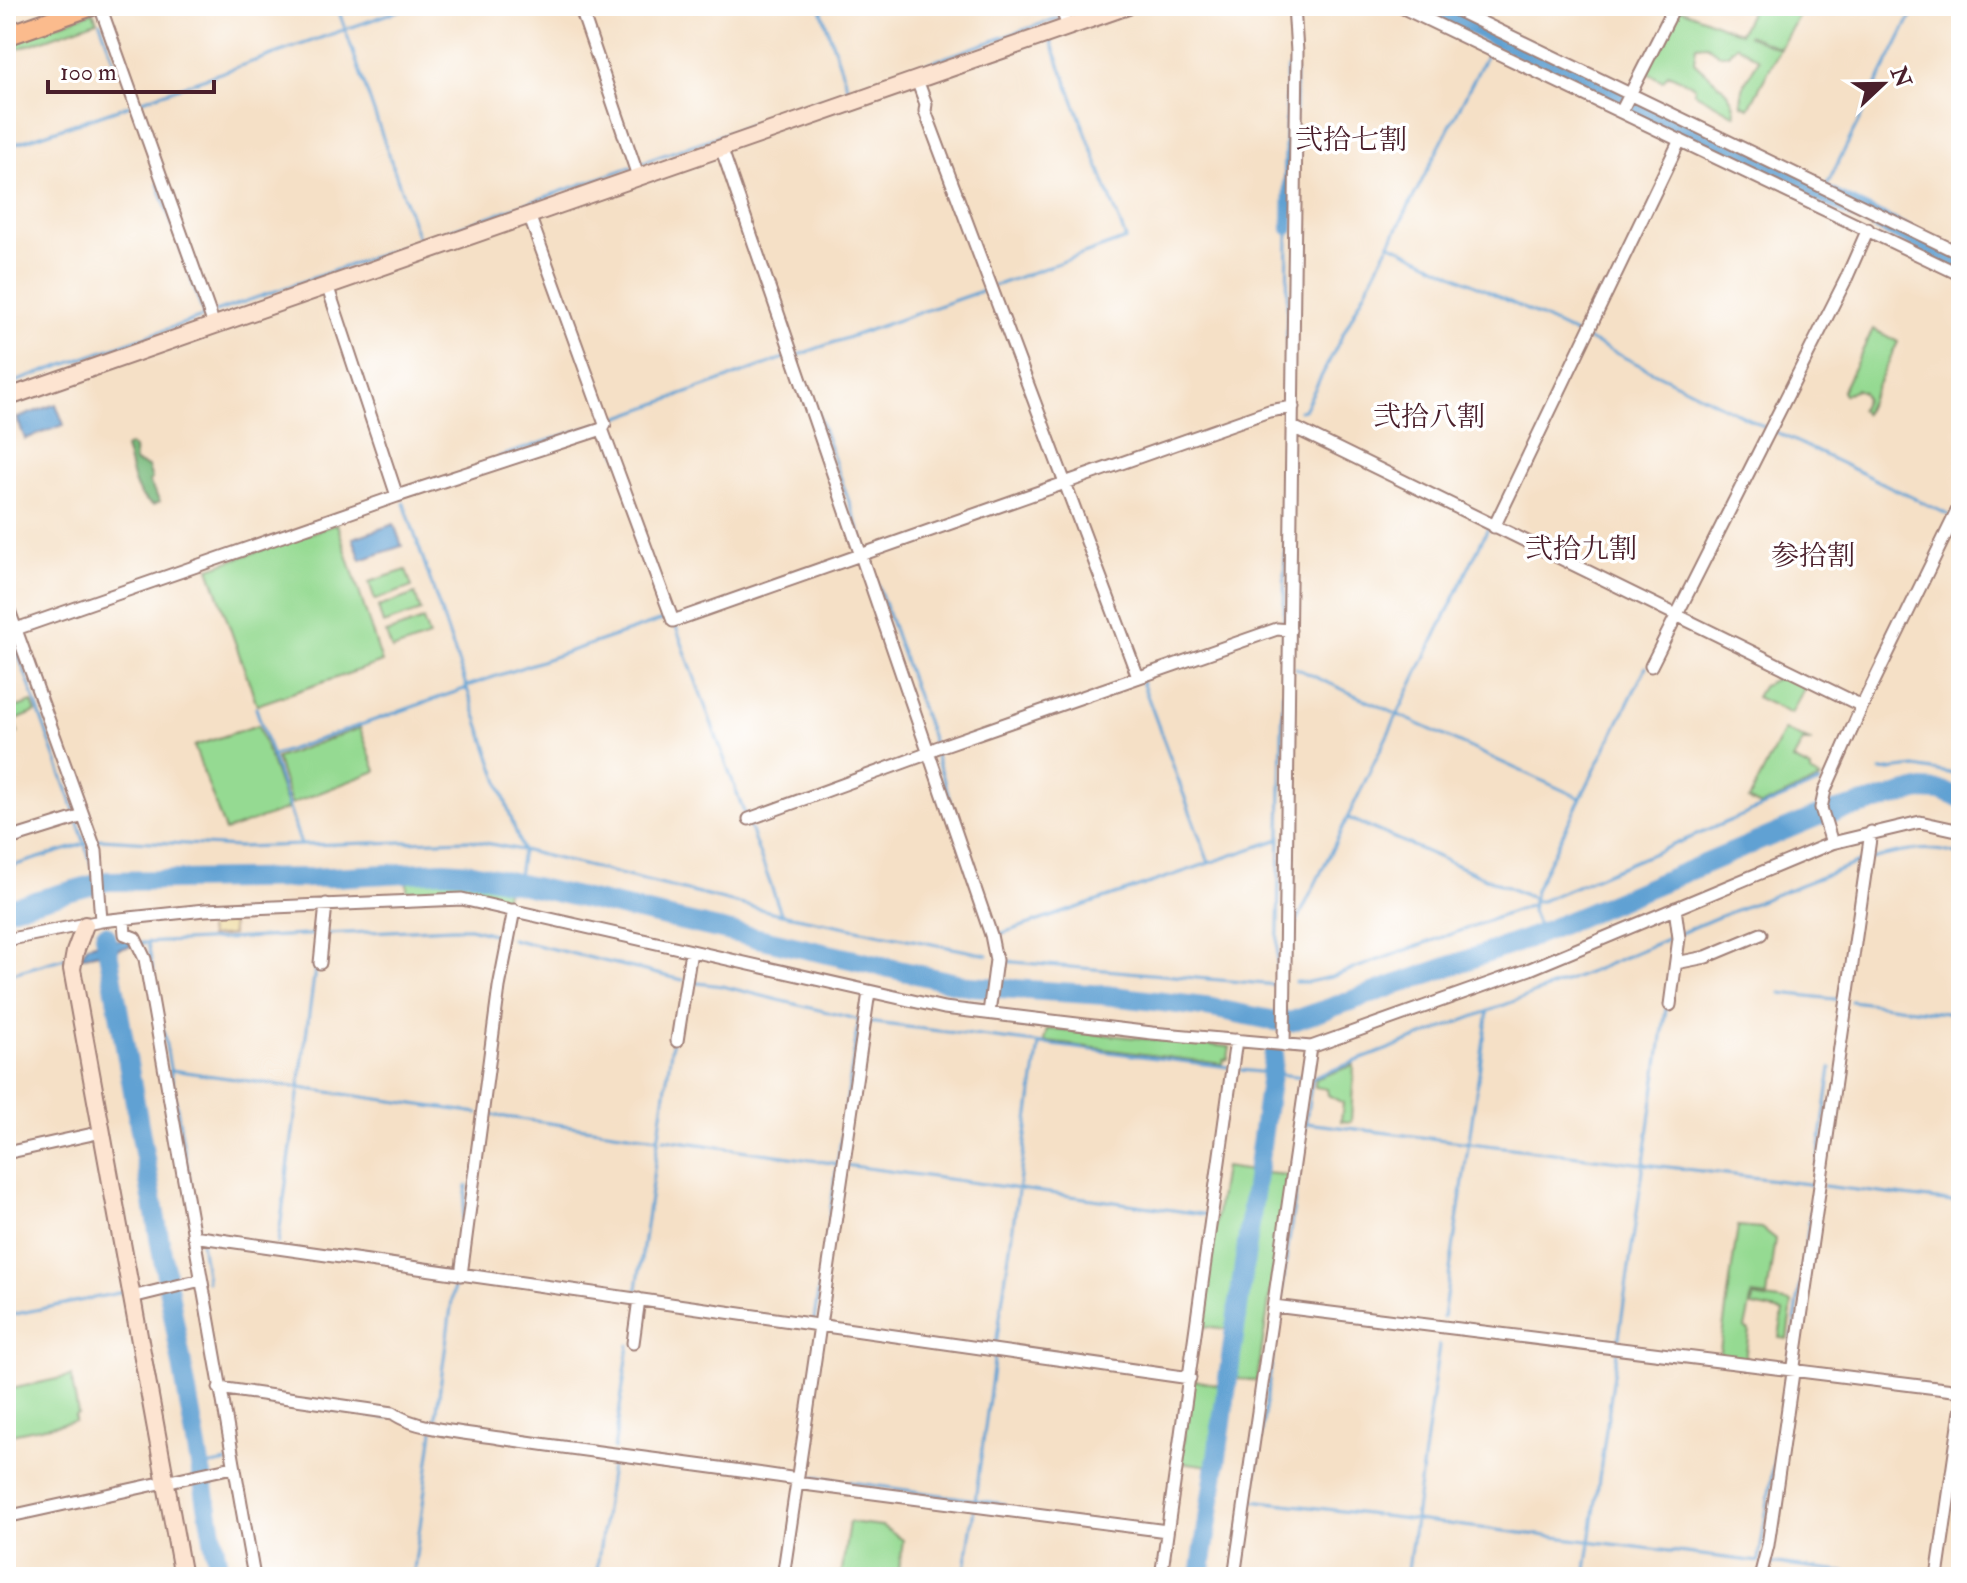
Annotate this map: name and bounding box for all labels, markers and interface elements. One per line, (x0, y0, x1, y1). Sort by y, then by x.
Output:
scale bar (48, 44, 214, 94)
north arrow (1843, 44, 1923, 124)
text: 100 m (60, 57, 117, 88)
text: N (1884, 62, 1917, 92)
district label: 弐拾七割 (1295, 123, 1407, 158)
district label: 弐拾八割 (1373, 400, 1485, 435)
district label: 弐拾九割 (1525, 532, 1637, 567)
district label: 参拾割 (1771, 539, 1855, 574)

